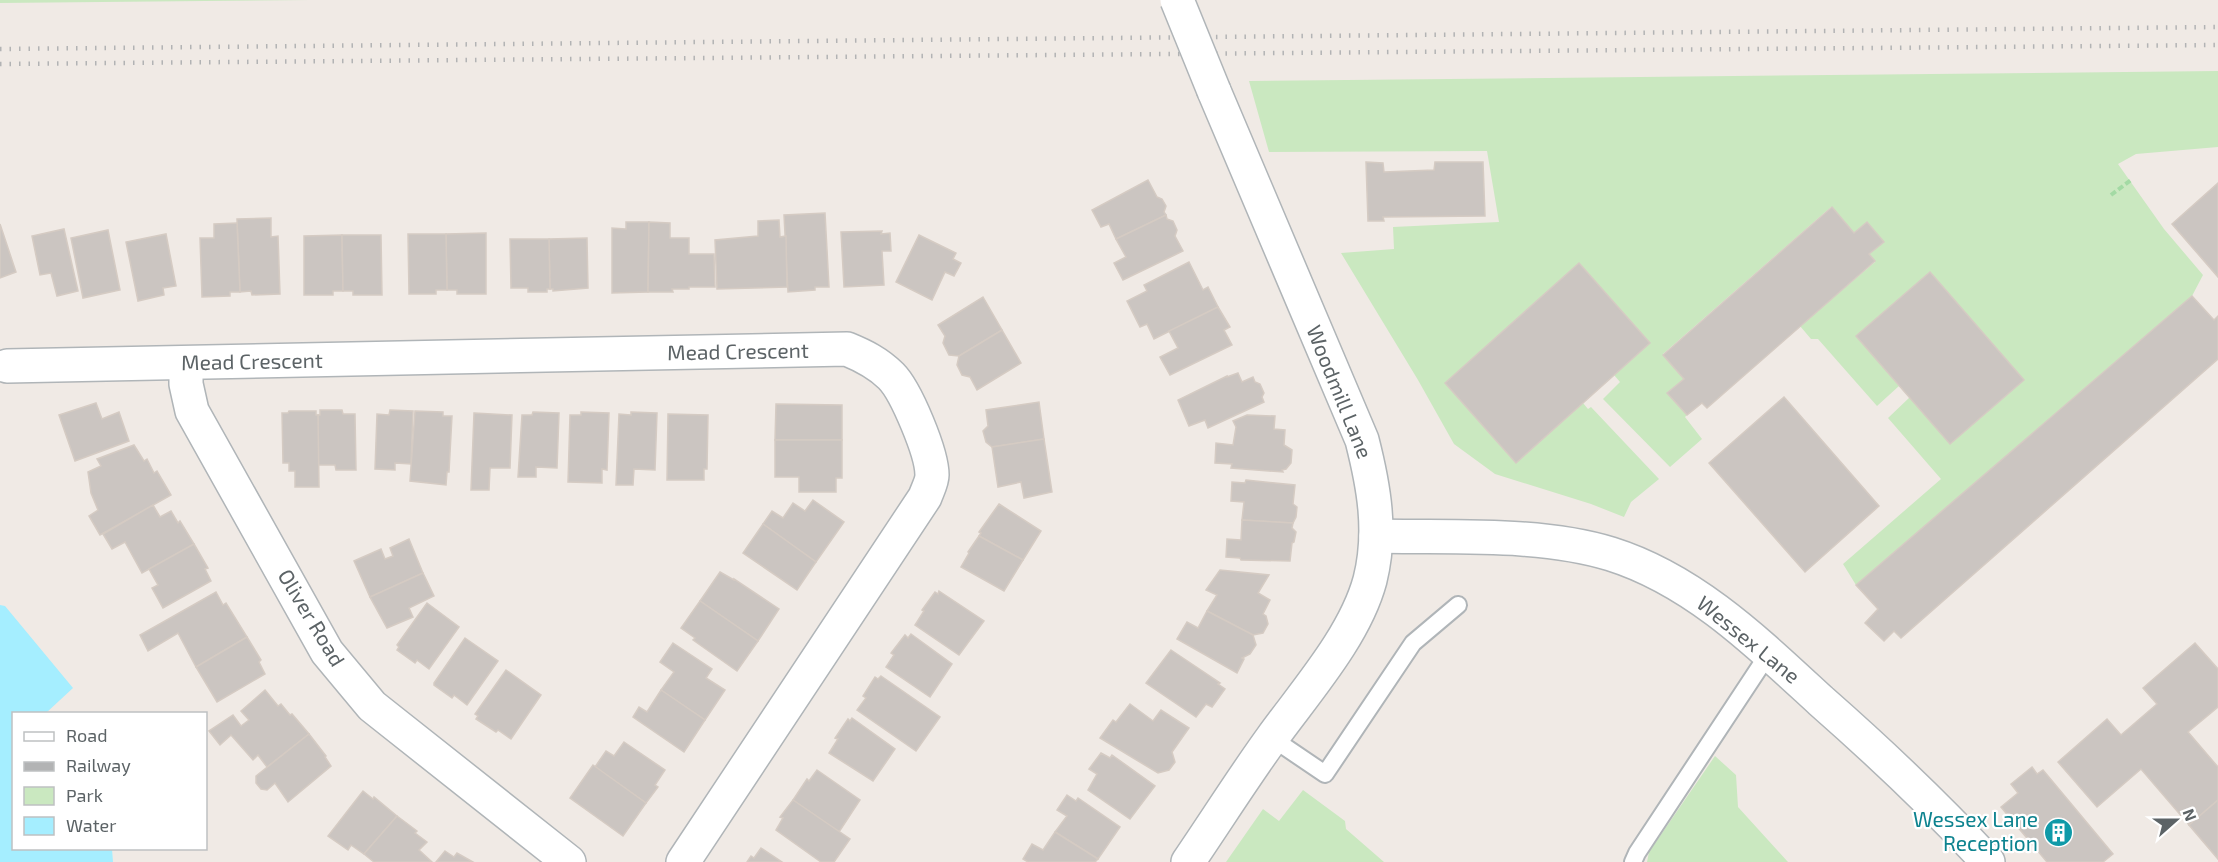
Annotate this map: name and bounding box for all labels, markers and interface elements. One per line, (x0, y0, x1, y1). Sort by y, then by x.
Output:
street label: Woodmill Lane (1302, 321, 1378, 462)
street label: Mead Crescent (667, 337, 809, 364)
street label: Mead Crescent (181, 347, 323, 374)
street label: Oliver Road (274, 564, 351, 670)
street label: Wessex Lane (1693, 590, 1805, 688)
legend (12, 712, 207, 850)
text: Road (66, 724, 107, 746)
text: Railway (66, 754, 131, 776)
text: Park (66, 784, 103, 806)
north arrow (2146, 790, 2206, 850)
place label: Wessex Lane Reception (1913, 806, 2038, 855)
text: N (2180, 806, 2201, 823)
text: Water (66, 814, 116, 836)
building icon: Wessex Lane Reception (2043, 816, 2075, 848)

